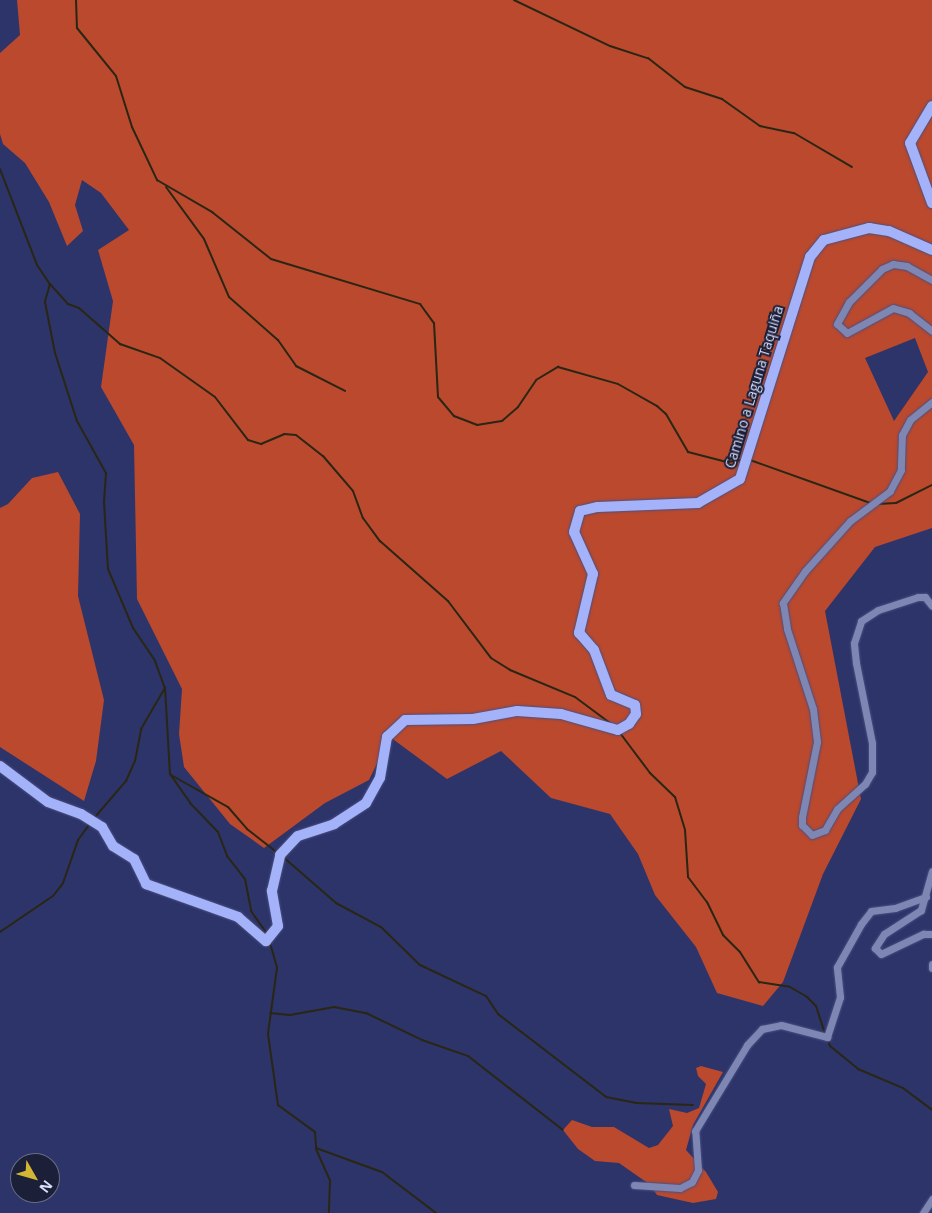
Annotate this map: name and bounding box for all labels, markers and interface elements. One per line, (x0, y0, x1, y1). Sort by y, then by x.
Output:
street label: Camino a Laguna Taquiña (721, 304, 787, 470)
north arrow (10, 1153, 60, 1203)
text: N (35, 1177, 57, 1197)

